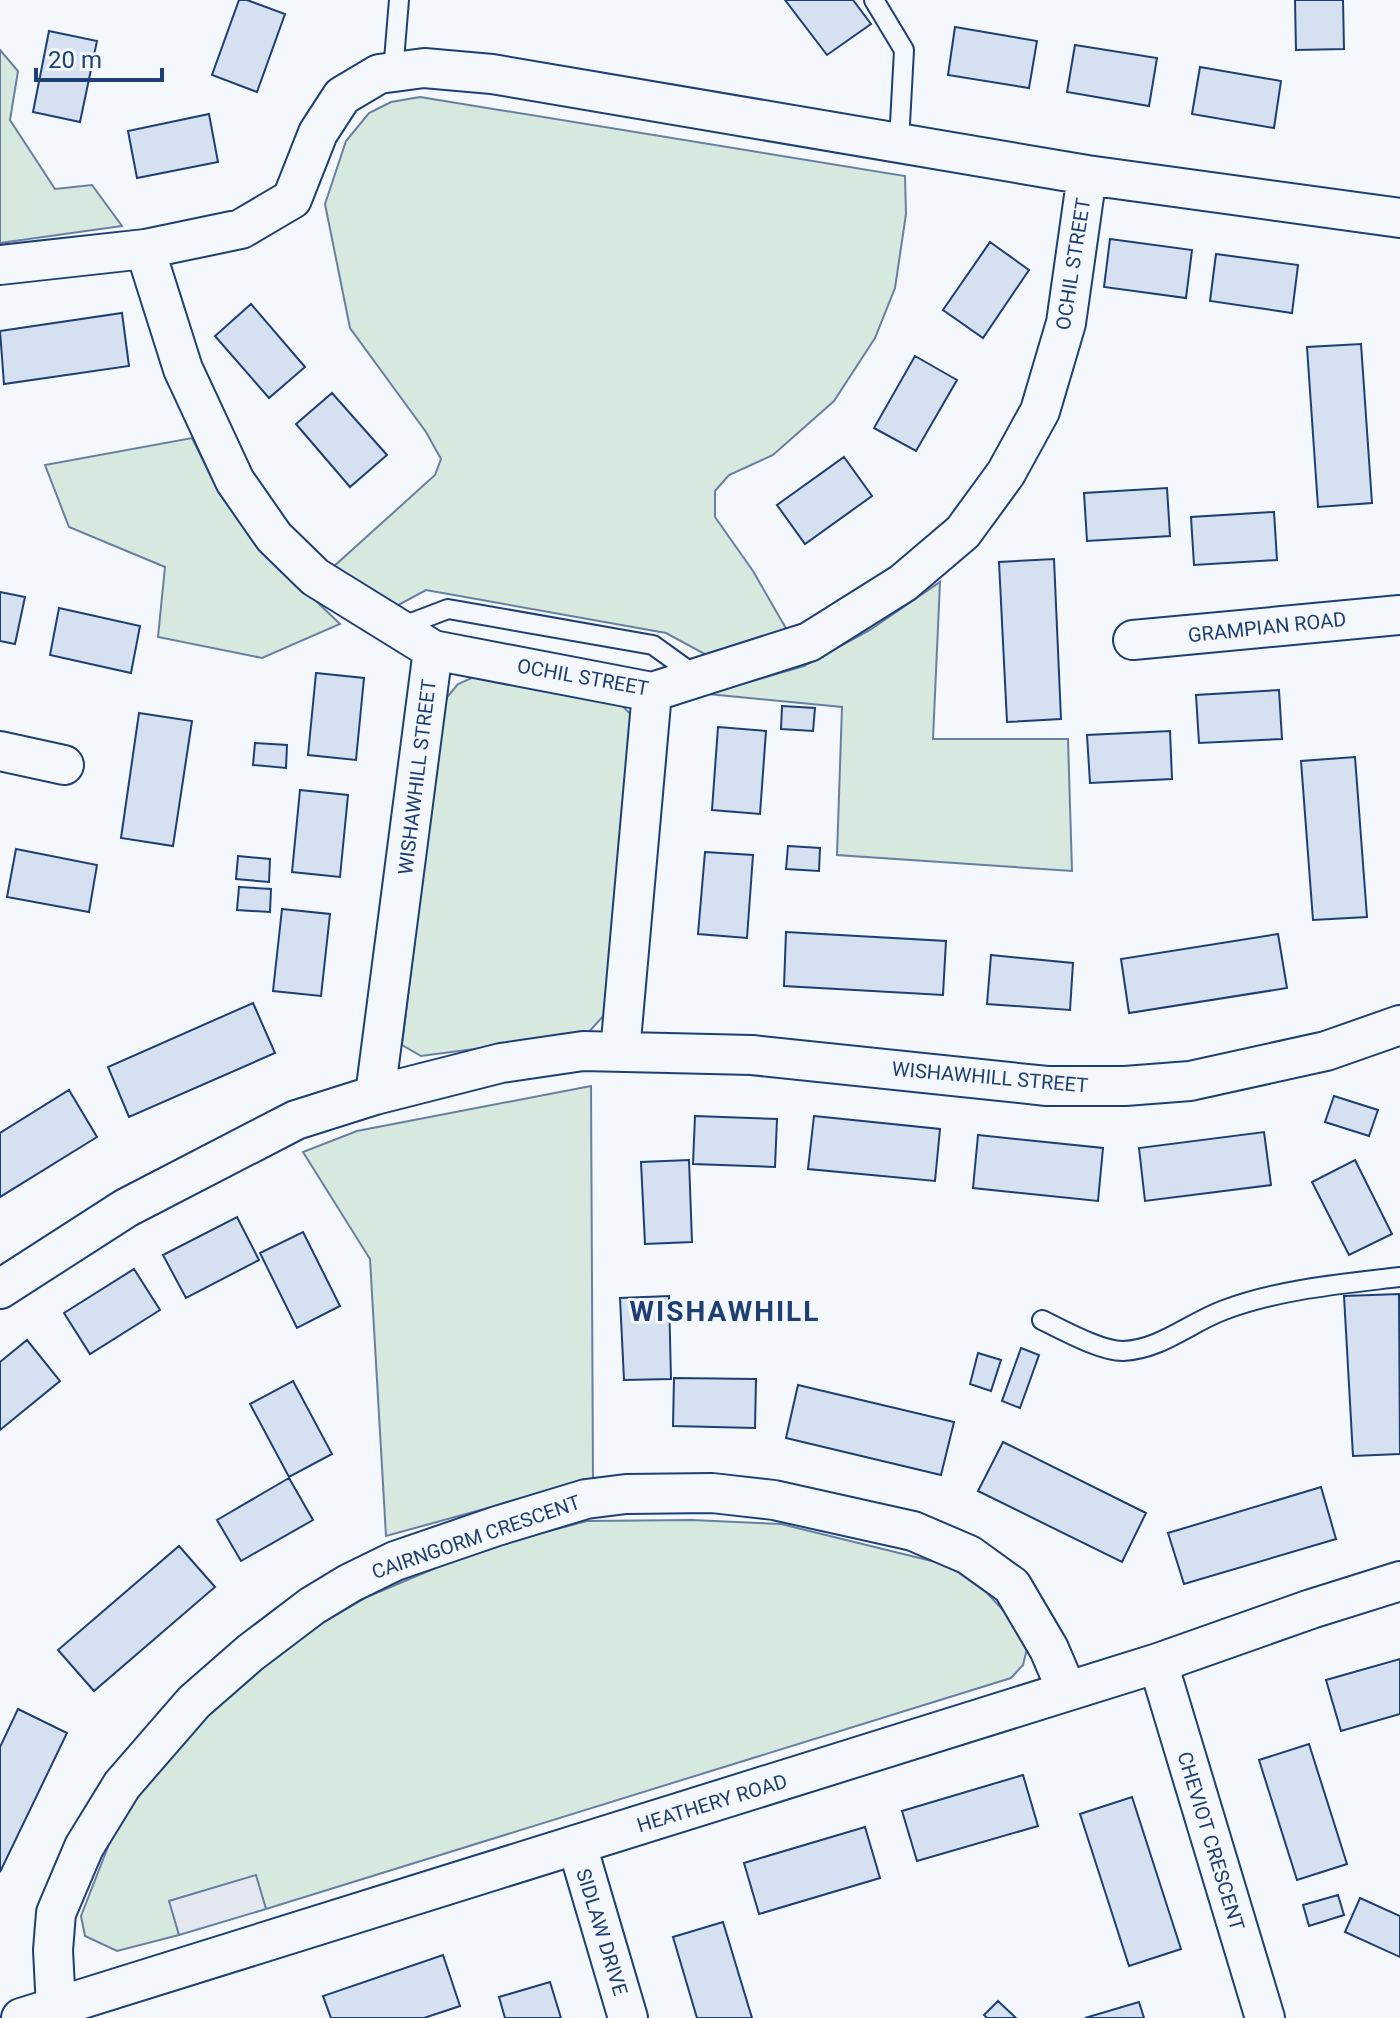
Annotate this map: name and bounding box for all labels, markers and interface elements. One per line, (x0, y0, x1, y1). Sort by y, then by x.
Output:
scale bar (36, 32, 162, 82)
text: 20 m (48, 46, 102, 74)
street label: OCHIL STREET (1051, 196, 1095, 332)
street label: GRAMPIAN ROAD (1187, 607, 1347, 647)
street label: OCHIL STREET (515, 654, 651, 700)
street label: WISHAWHILL STREET (393, 678, 441, 876)
street label: WISHAWHILL STREET (891, 1056, 1089, 1098)
district label: WISHAWHILL (630, 1295, 820, 1328)
street label: CAIRNGORM CRESCENT (368, 1490, 584, 1584)
street label: CHEVIOT CRESCENT (1172, 1749, 1250, 1933)
street label: HEATHERY ROAD (634, 1769, 790, 1837)
street label: SIDLAW DRIVE (571, 1866, 633, 1998)

